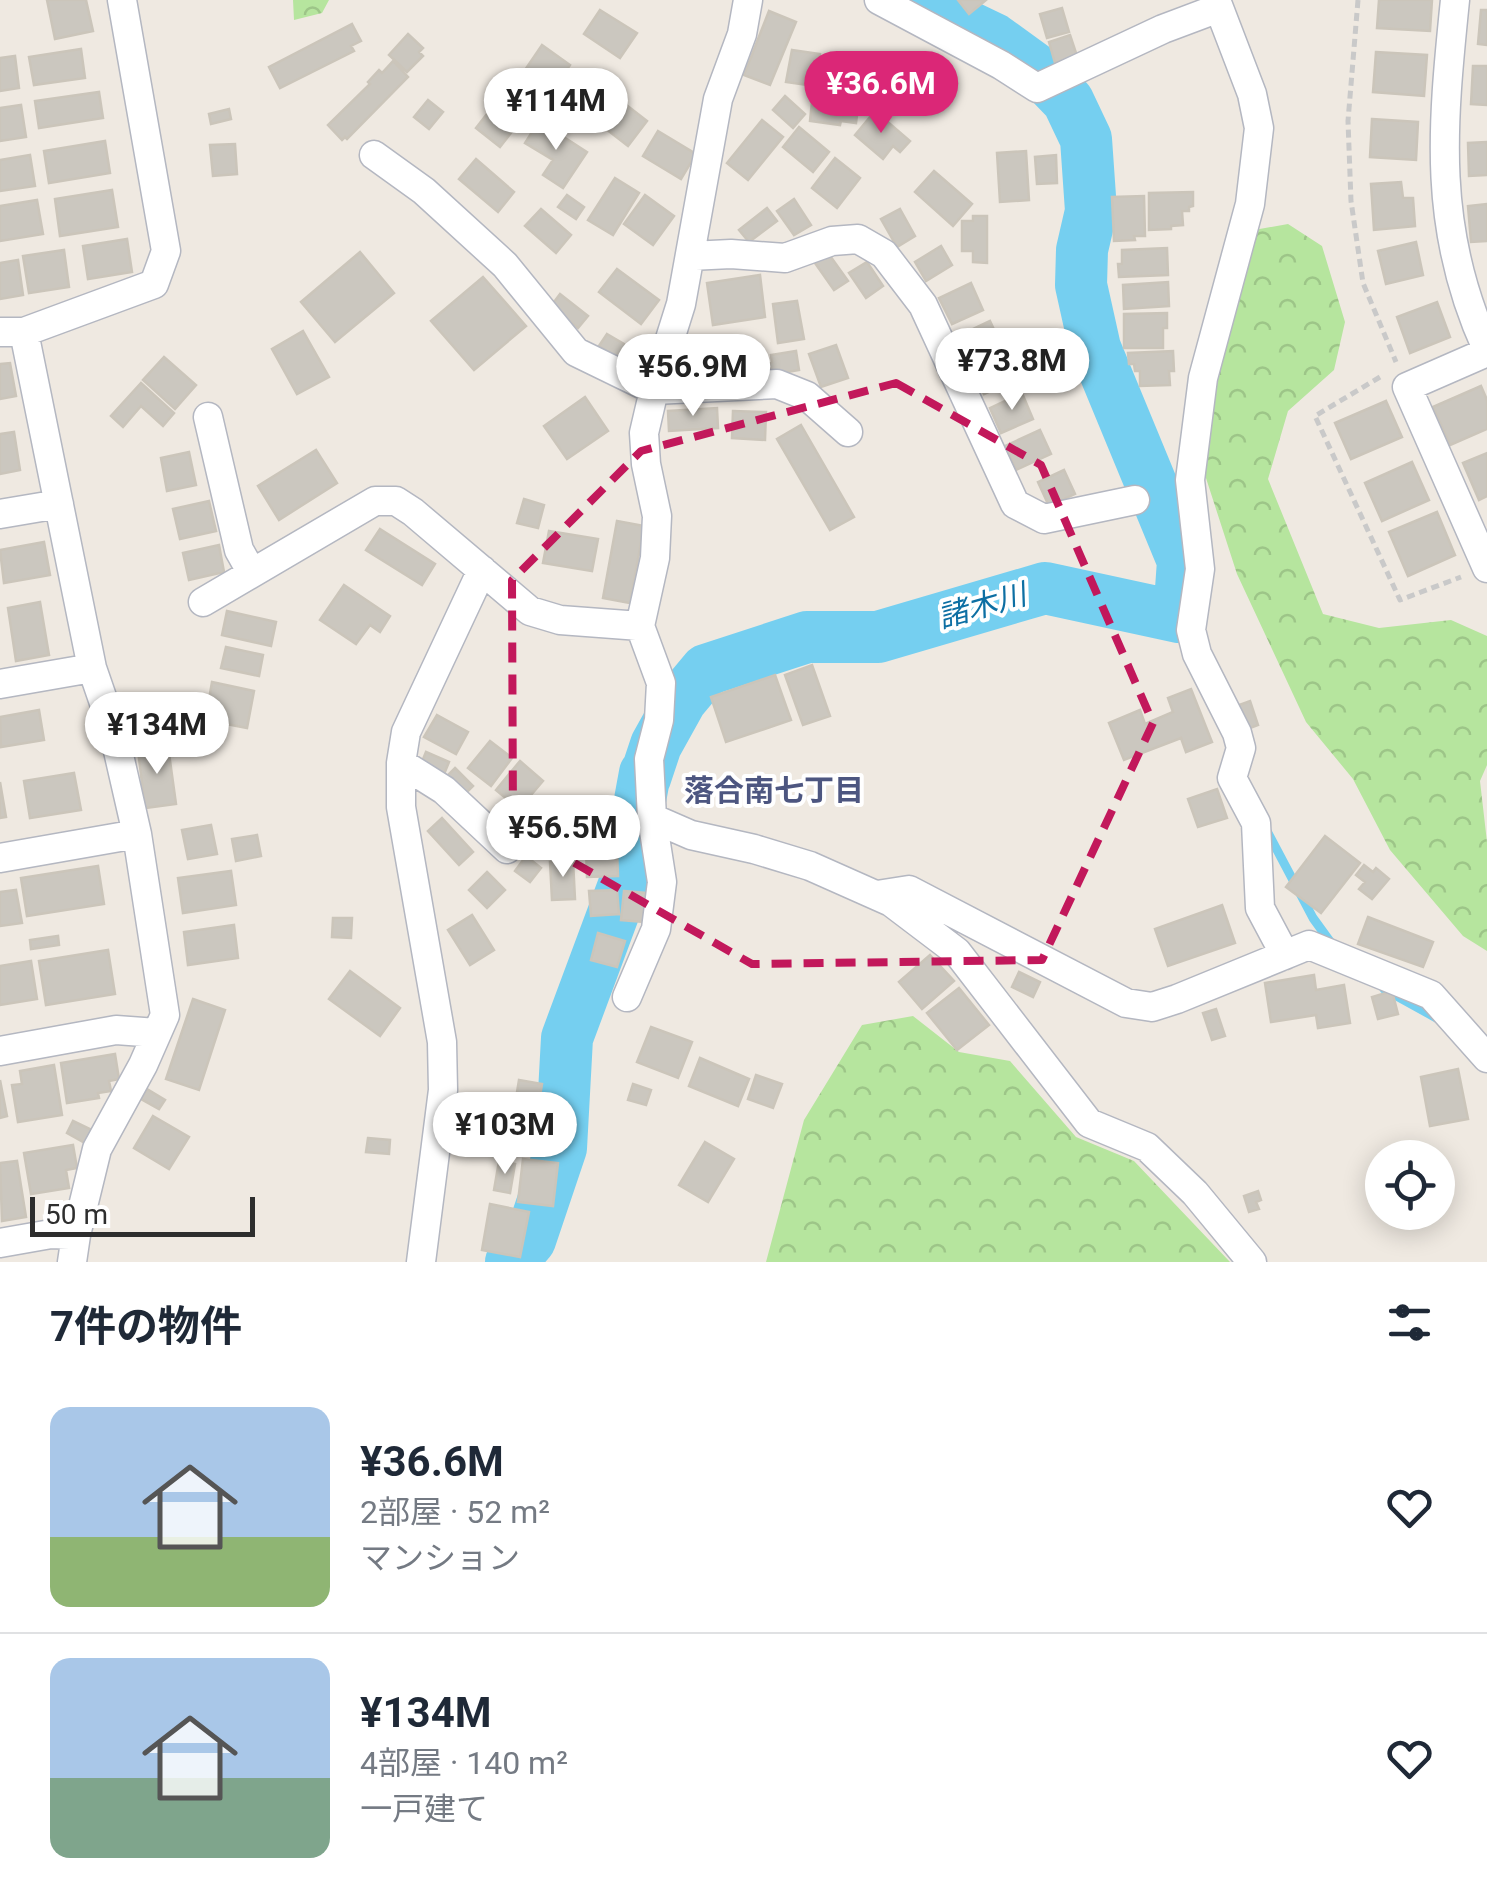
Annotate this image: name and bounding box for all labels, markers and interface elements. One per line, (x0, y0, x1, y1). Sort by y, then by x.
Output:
pin: ¥36.6M (800, 51, 962, 136)
text: ¥36.6M (826, 64, 936, 102)
pin: ¥114M (486, 68, 626, 153)
text: ¥114M (506, 81, 606, 119)
pin: ¥73.8M (931, 328, 1093, 413)
pin: ¥56.9M (612, 334, 774, 419)
text: ¥73.8M (957, 341, 1067, 379)
text: ¥56.9M (638, 347, 748, 385)
water label: 諸木川 (934, 575, 1033, 635)
pin: ¥134M (87, 692, 227, 777)
text: ¥134M (107, 705, 207, 743)
district label: 落合南七丁目 (684, 773, 864, 808)
pin: ¥56.5M (482, 795, 644, 880)
text: ¥56.5M (508, 808, 618, 846)
pin: ¥103M (435, 1092, 575, 1177)
text: ¥103M (455, 1105, 555, 1143)
map controls (1365, 1140, 1455, 1230)
button: locate (1365, 1140, 1455, 1230)
scale bar (30, 1192, 255, 1236)
text: 50 m (45, 1198, 108, 1231)
icon: filters (1382, 1295, 1437, 1350)
text: 7件の物件 (50, 1302, 242, 1351)
text: ¥36.6M (360, 1437, 504, 1486)
icon: home (130, 1447, 250, 1567)
icon: heart (1382, 1480, 1437, 1535)
text: 2部屋 · 52 m² (360, 1493, 550, 1531)
text: マンション (360, 1539, 520, 1577)
text: ¥134M (360, 1688, 492, 1737)
icon: home (130, 1698, 250, 1818)
icon: heart (1382, 1731, 1437, 1786)
text: 4部屋 · 140 m² (360, 1744, 568, 1782)
text: 一戸建て (360, 1790, 488, 1828)

